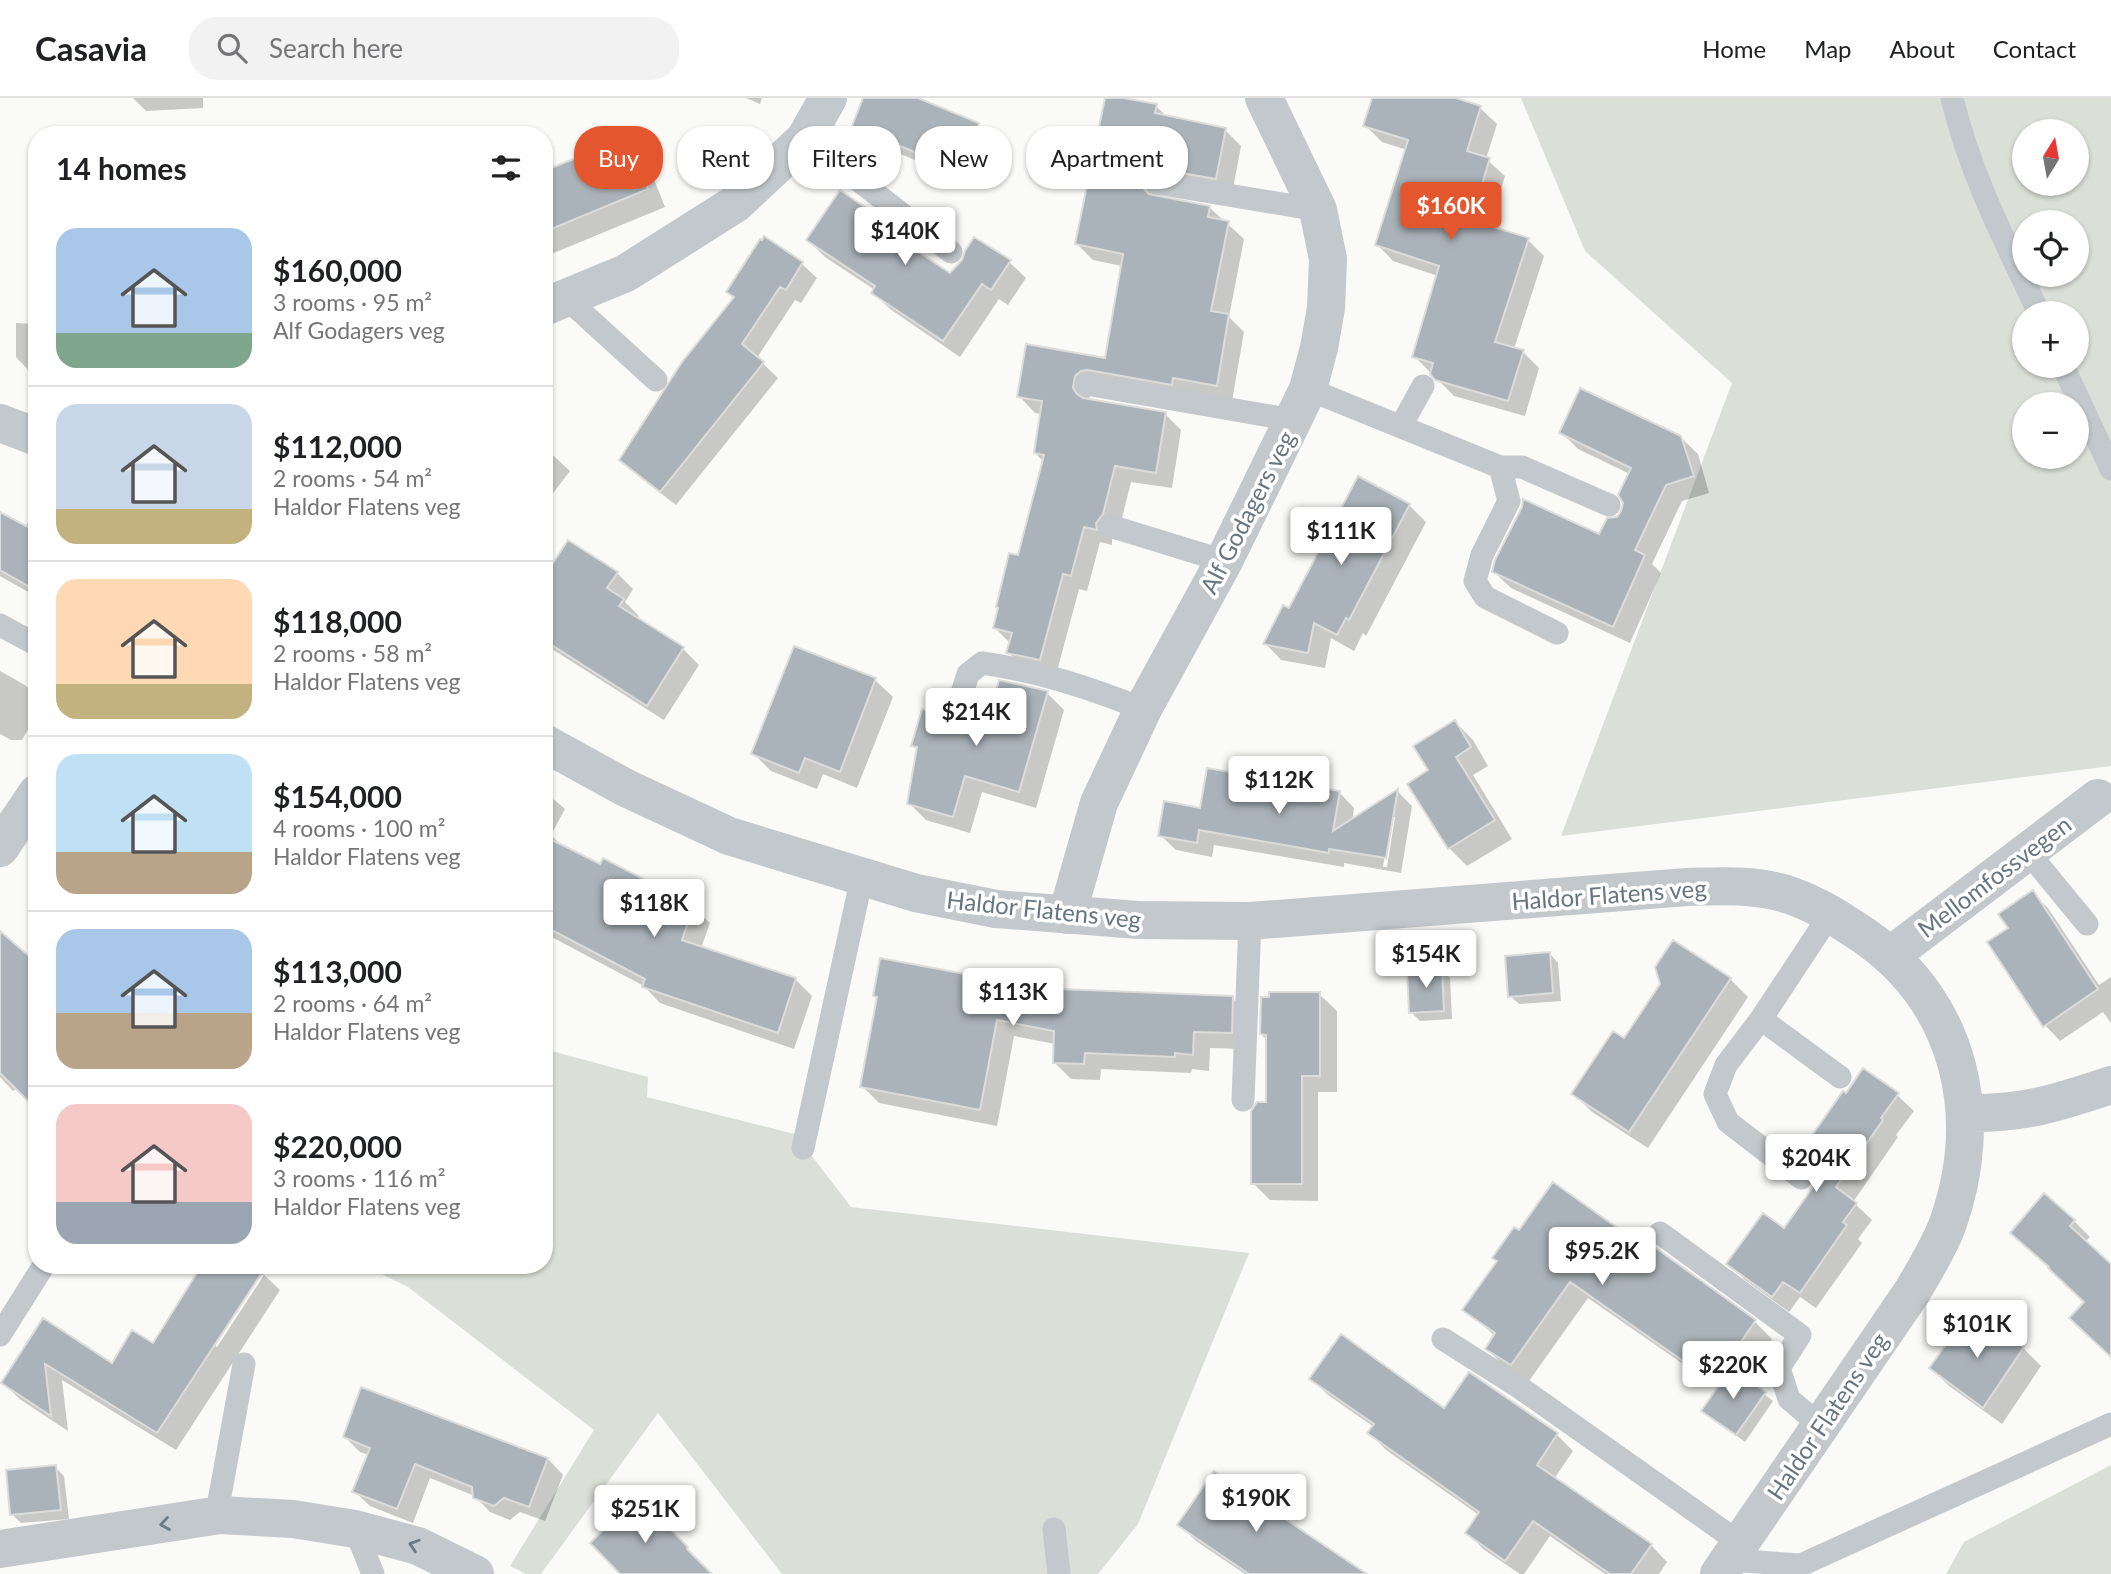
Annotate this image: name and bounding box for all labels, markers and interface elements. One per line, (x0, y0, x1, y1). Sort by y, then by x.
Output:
search box (189, 17, 679, 80)
text: Casavia (35, 28, 147, 68)
icon: search (213, 29, 251, 67)
text: Search here (269, 32, 403, 64)
text: Home (1702, 34, 1766, 63)
text: Map (1804, 34, 1852, 63)
text: About (1890, 34, 1955, 63)
text: Contact (1993, 34, 2076, 63)
north arrow (2012, 119, 2090, 196)
map controls (2012, 119, 2089, 469)
chip: Buy (574, 126, 663, 189)
chip: Rent (677, 126, 774, 189)
chip: Filters (788, 126, 901, 189)
chip: New (915, 126, 1012, 189)
chip: Apartment (1026, 126, 1188, 189)
icon: filters (487, 149, 525, 187)
text: 14 homes (56, 150, 187, 186)
pin: $160K (1402, 183, 1500, 242)
text: $160K (1416, 191, 1486, 219)
pin: $140K (856, 208, 954, 267)
button: locate (2012, 210, 2089, 287)
text: $140K (870, 216, 940, 244)
text: $160,000 (273, 252, 402, 288)
icon: home (112, 256, 196, 340)
text: 3 rooms · 95 m² (273, 288, 432, 316)
button: + (2012, 301, 2089, 378)
text: Alf Godagers veg (273, 316, 445, 344)
button: − (2012, 392, 2089, 469)
street label: Alf Godagers veg (1193, 426, 1301, 598)
text: $112,000 (273, 428, 402, 464)
icon: home (112, 432, 196, 516)
text: 2 rooms · 54 m² (273, 464, 432, 492)
text: Haldor Flatens veg (273, 492, 460, 520)
pin: $111K (1292, 508, 1390, 567)
text: $111K (1306, 516, 1376, 544)
text: $118,000 (273, 603, 402, 639)
icon: home (112, 607, 196, 691)
text: 2 rooms · 58 m² (273, 639, 432, 667)
text: Haldor Flatens veg (273, 667, 460, 695)
pin: $214K (927, 688, 1025, 748)
text: $214K (941, 697, 1011, 725)
pin: $112K (1230, 756, 1328, 816)
text: $112K (1244, 765, 1314, 793)
text: $154,000 (273, 778, 402, 814)
icon: home (112, 782, 196, 866)
street label: Mellomfossvegen (1912, 809, 2076, 943)
text: 4 rooms · 100 m² (273, 814, 445, 842)
text: Haldor Flatens veg (273, 842, 460, 870)
street label: Haldor Flatens veg (1510, 873, 1708, 915)
pin: $118K (605, 880, 703, 939)
street label: Haldor Flatens veg (945, 884, 1143, 934)
text: $118K (619, 888, 689, 916)
pin: $154K (1377, 930, 1475, 990)
text: $154K (1391, 939, 1461, 967)
text: $113,000 (273, 953, 402, 989)
icon: home (112, 957, 196, 1041)
pin: $113K (964, 968, 1062, 1028)
text: $113K (978, 977, 1048, 1005)
text: 2 rooms · 64 m² (273, 989, 432, 1017)
text: Haldor Flatens veg (273, 1017, 460, 1045)
text: $220,000 (273, 1128, 402, 1164)
icon: home (112, 1132, 196, 1216)
pin: $204K (1767, 1134, 1865, 1194)
text: $204K (1781, 1143, 1851, 1171)
text: 3 rooms · 116 m² (273, 1164, 445, 1192)
text: Haldor Flatens veg (273, 1192, 460, 1220)
pin: $95.2K (1545, 1228, 1659, 1287)
text: $95.2K (1565, 1236, 1639, 1264)
pin: $101K (1928, 1300, 2026, 1360)
text: $101K (1942, 1309, 2012, 1337)
street label: Haldor Flatens veg (1760, 1327, 1894, 1505)
pin: $220K (1684, 1342, 1782, 1401)
text: $220K (1698, 1350, 1768, 1378)
pin: $190K (1207, 1474, 1305, 1534)
text: $190K (1221, 1483, 1291, 1511)
pin: $251K (596, 1486, 694, 1545)
text: $251K (610, 1494, 680, 1522)
one-way arrow (159, 1516, 171, 1531)
one-way arrow (408, 1539, 420, 1553)

